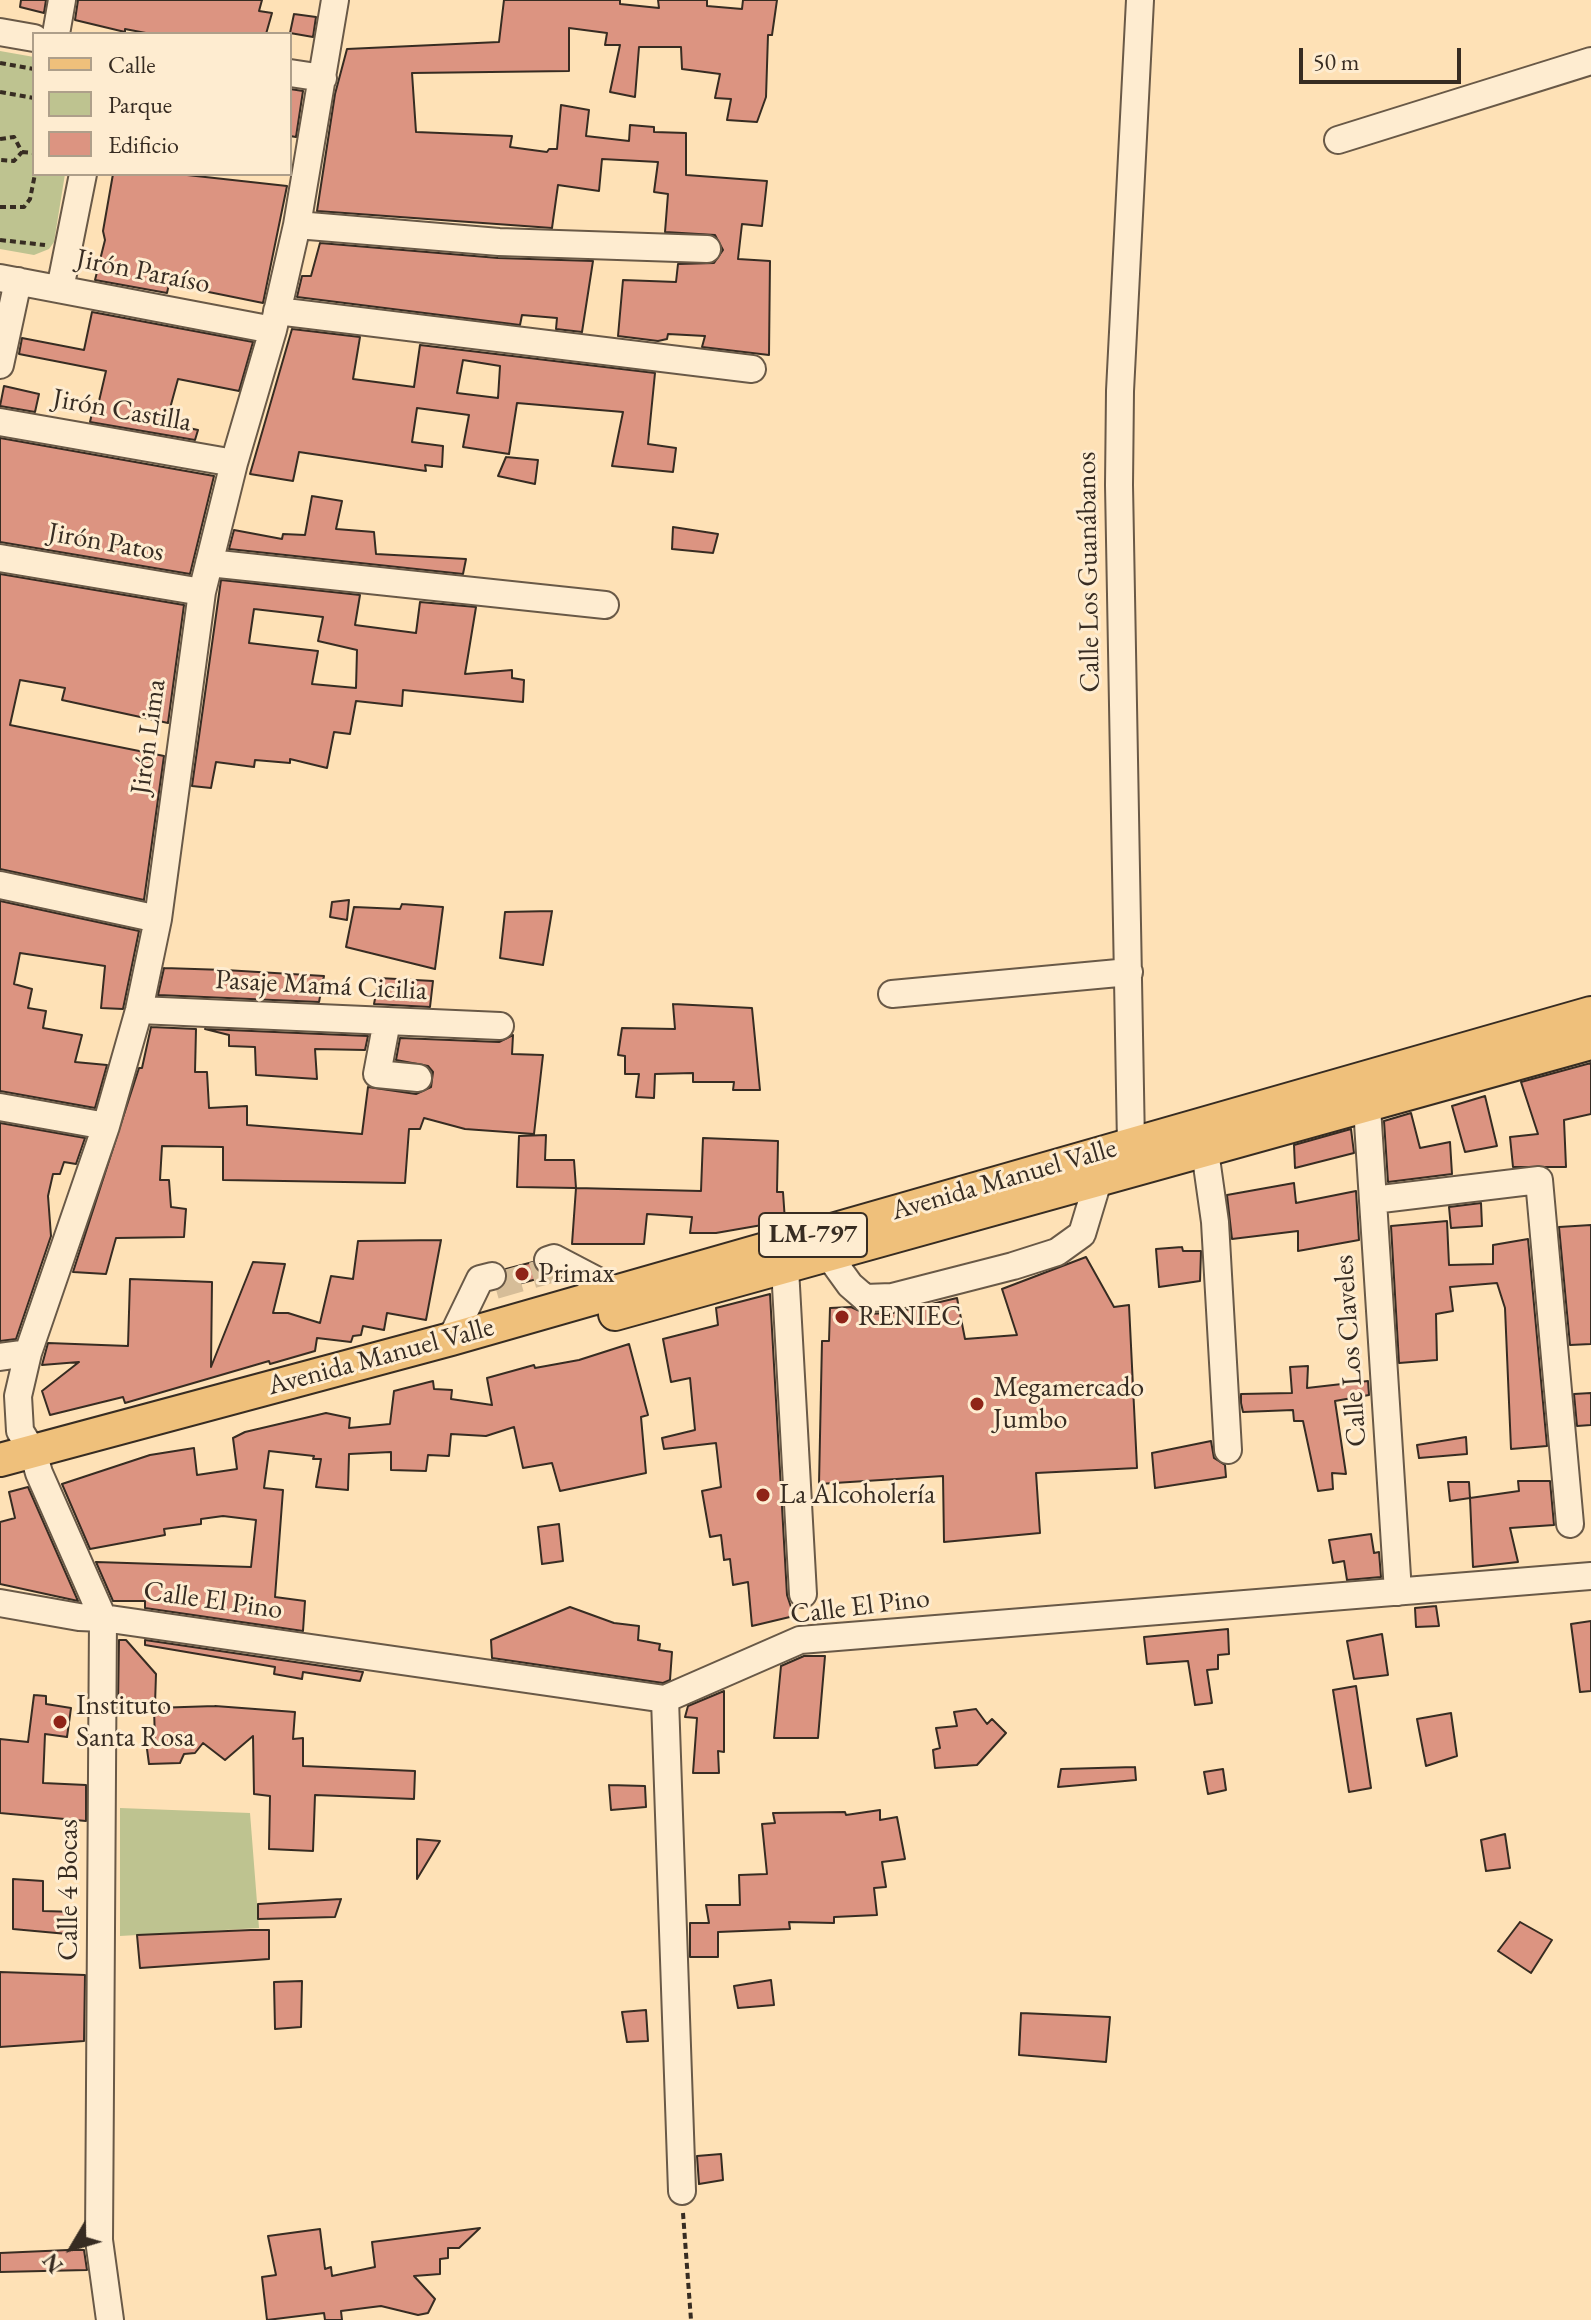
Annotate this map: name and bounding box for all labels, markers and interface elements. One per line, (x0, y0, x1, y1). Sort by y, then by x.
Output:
legend (32, 32, 292, 176)
scale bar (1303, 32, 1465, 82)
text: 50 m (1313, 46, 1360, 77)
text: Calle (108, 49, 156, 80)
text: Parque (108, 89, 172, 120)
text: Edificio (108, 129, 179, 160)
street label: Jirón Paraíso (73, 243, 213, 301)
street label: Jirón Castilla (50, 382, 194, 440)
street label: Calle Los Guanábanos (1070, 451, 1108, 693)
street label: Jirón Patos (46, 516, 166, 570)
street label: Jirón Lima (124, 677, 174, 797)
street label: Pasaje Mamá Cicilia (214, 964, 428, 1008)
street label: Avenida Manuel Valle (888, 1132, 1120, 1228)
road number: LM-797 (759, 1213, 867, 1257)
street label: Calle Los Claveles (1328, 1254, 1374, 1448)
place label: Primax (538, 1257, 615, 1291)
marker: Primax (513, 1265, 531, 1283)
place label: RENIEC (858, 1300, 961, 1334)
marker: RENIEC (833, 1308, 851, 1326)
street label: Avenida Manuel Valle (264, 1311, 498, 1403)
place label: Megamercado Jumbo (993, 1371, 1144, 1437)
marker: Megamercado Jumbo (968, 1395, 986, 1413)
place label: La Alcoholería (779, 1478, 935, 1512)
marker: La Alcoholería (754, 1486, 772, 1504)
street label: Calle El Pino (141, 1575, 285, 1627)
street label: Calle El Pino (788, 1582, 932, 1632)
place label: Instituto Santa Rosa (76, 1689, 195, 1755)
marker: Instituto Santa Rosa (51, 1713, 69, 1731)
street label: Calle 4 Bocas (52, 1819, 86, 1961)
north arrow (32, 2208, 112, 2288)
text: N (36, 2247, 70, 2279)

